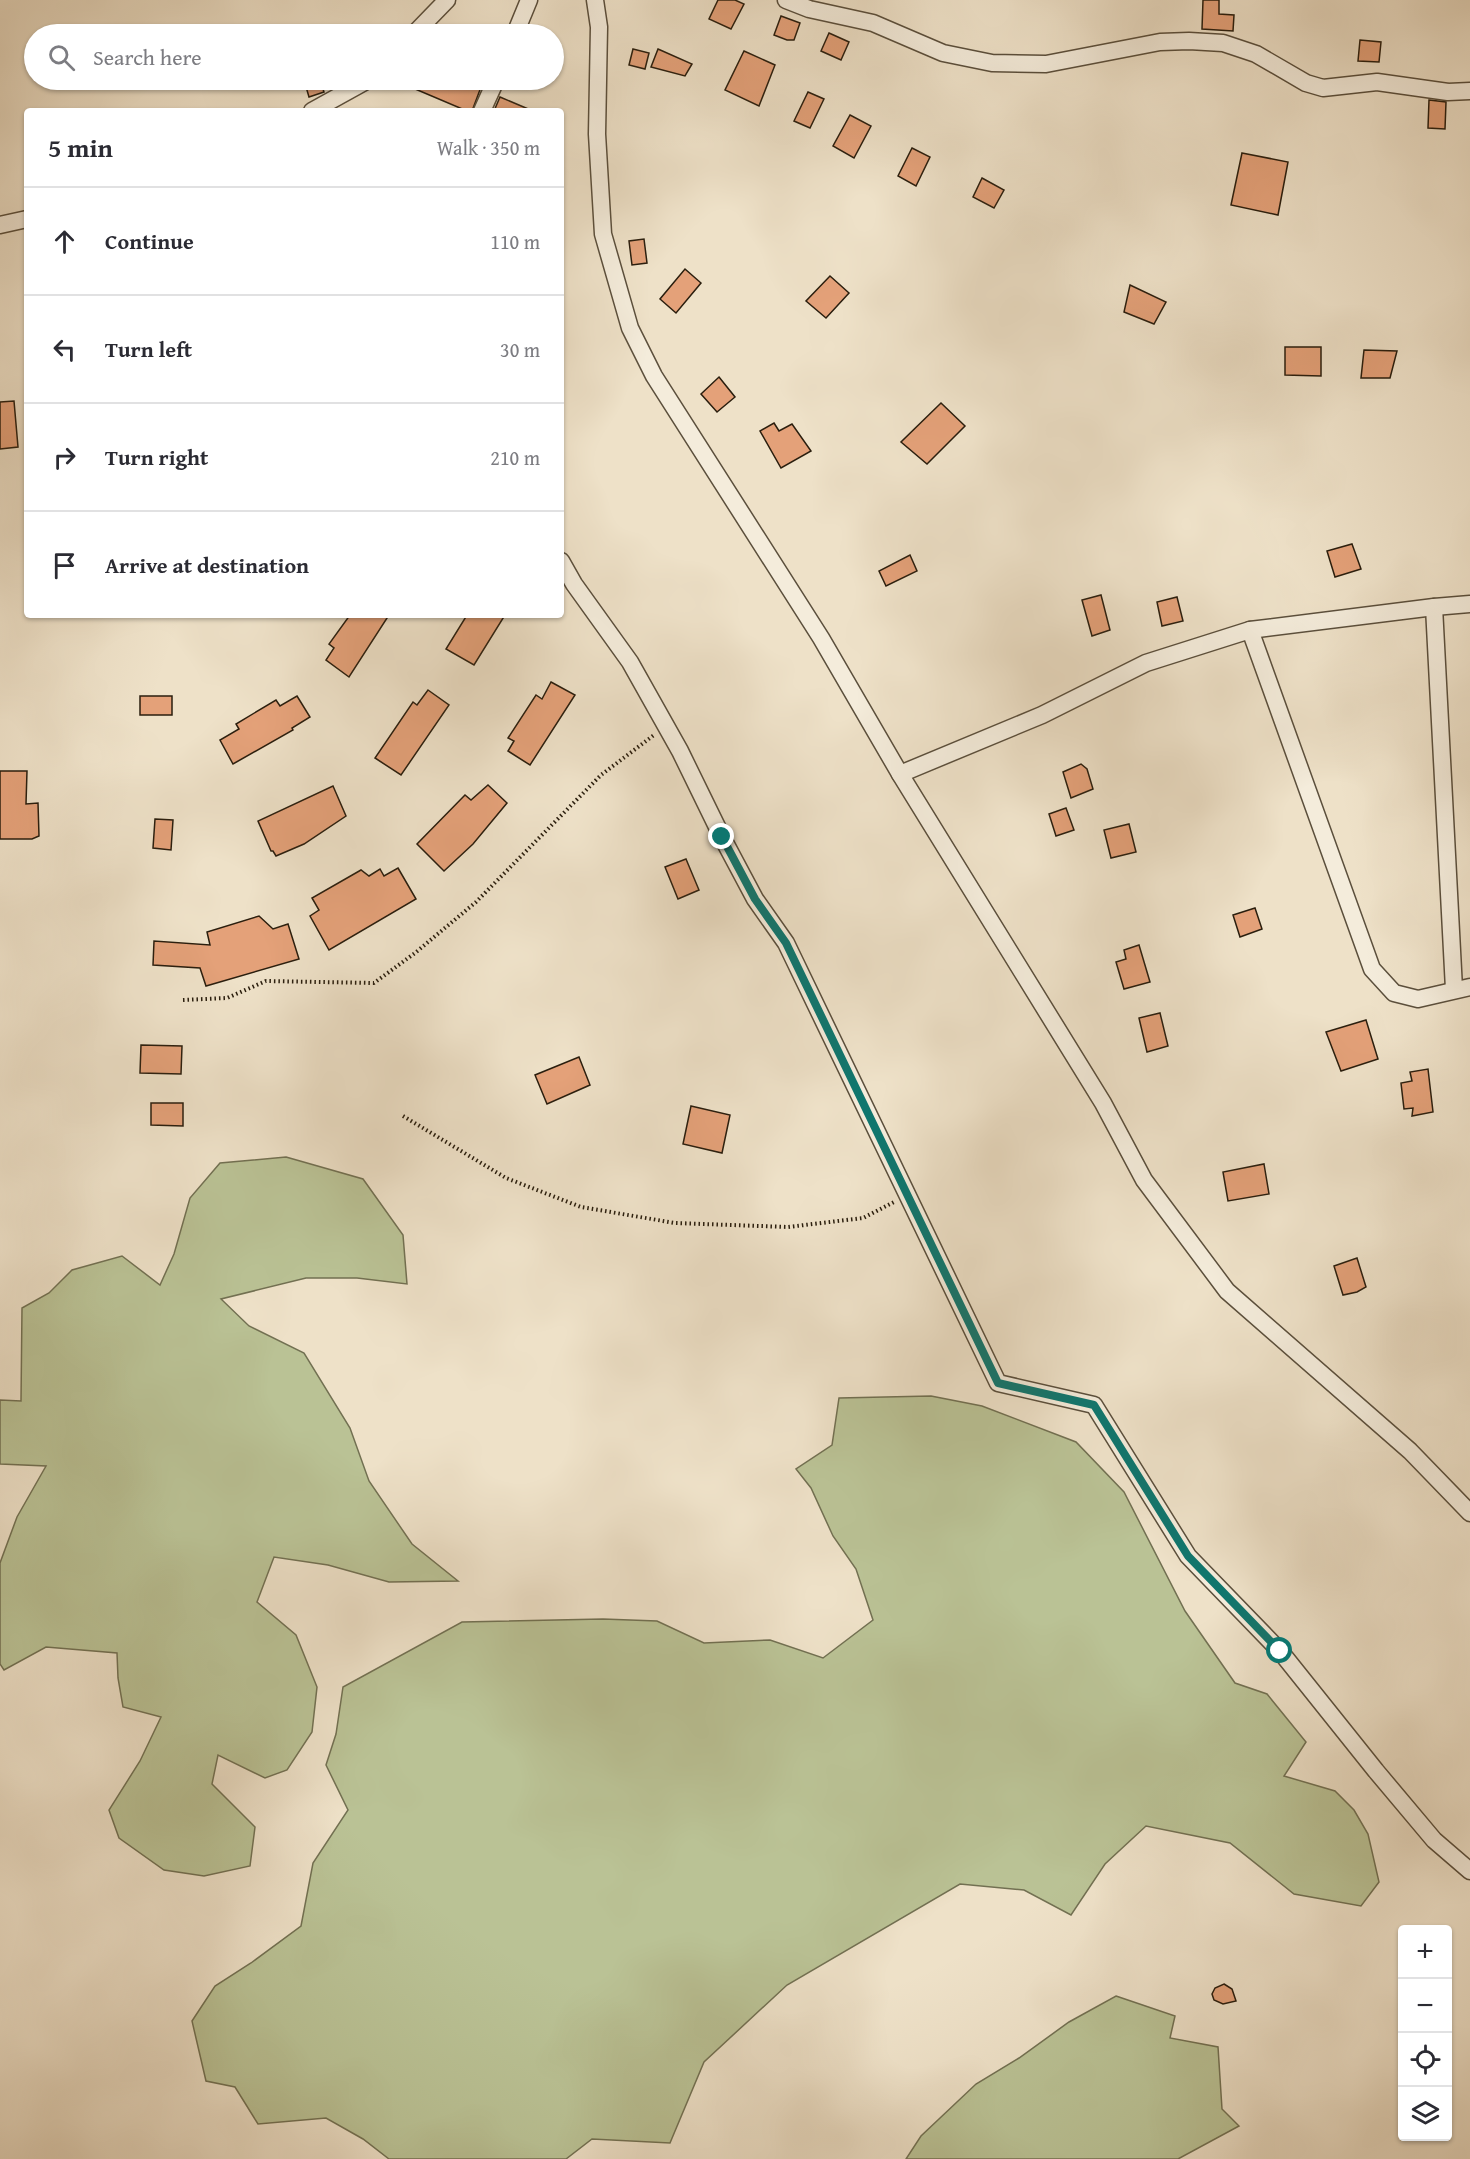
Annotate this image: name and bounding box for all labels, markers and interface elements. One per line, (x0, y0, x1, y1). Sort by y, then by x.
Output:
search box (24, 24, 564, 90)
icon: search (45, 41, 78, 74)
text: Search here (93, 41, 202, 73)
text: 5 min (48, 128, 113, 167)
text: Walk · 350 m (437, 133, 540, 162)
icon: ahead (48, 225, 81, 258)
text: Continue (105, 225, 194, 257)
text: 110 m (490, 227, 540, 256)
icon: left (48, 333, 81, 366)
text: Turn left (105, 333, 192, 365)
text: 30 m (500, 335, 540, 364)
icon: right (48, 441, 81, 474)
text: Turn right (105, 441, 208, 473)
text: 210 m (490, 443, 540, 472)
icon: arrive (48, 549, 81, 582)
text: Arrive at destination (105, 549, 309, 581)
route end (708, 823, 734, 849)
route start (1266, 1637, 1292, 1663)
map controls (1398, 1925, 1452, 2141)
button: + (1398, 1925, 1452, 1979)
button: − (1398, 1979, 1452, 2033)
button: locate (1398, 2033, 1452, 2087)
button: layers (1398, 2087, 1452, 2141)

